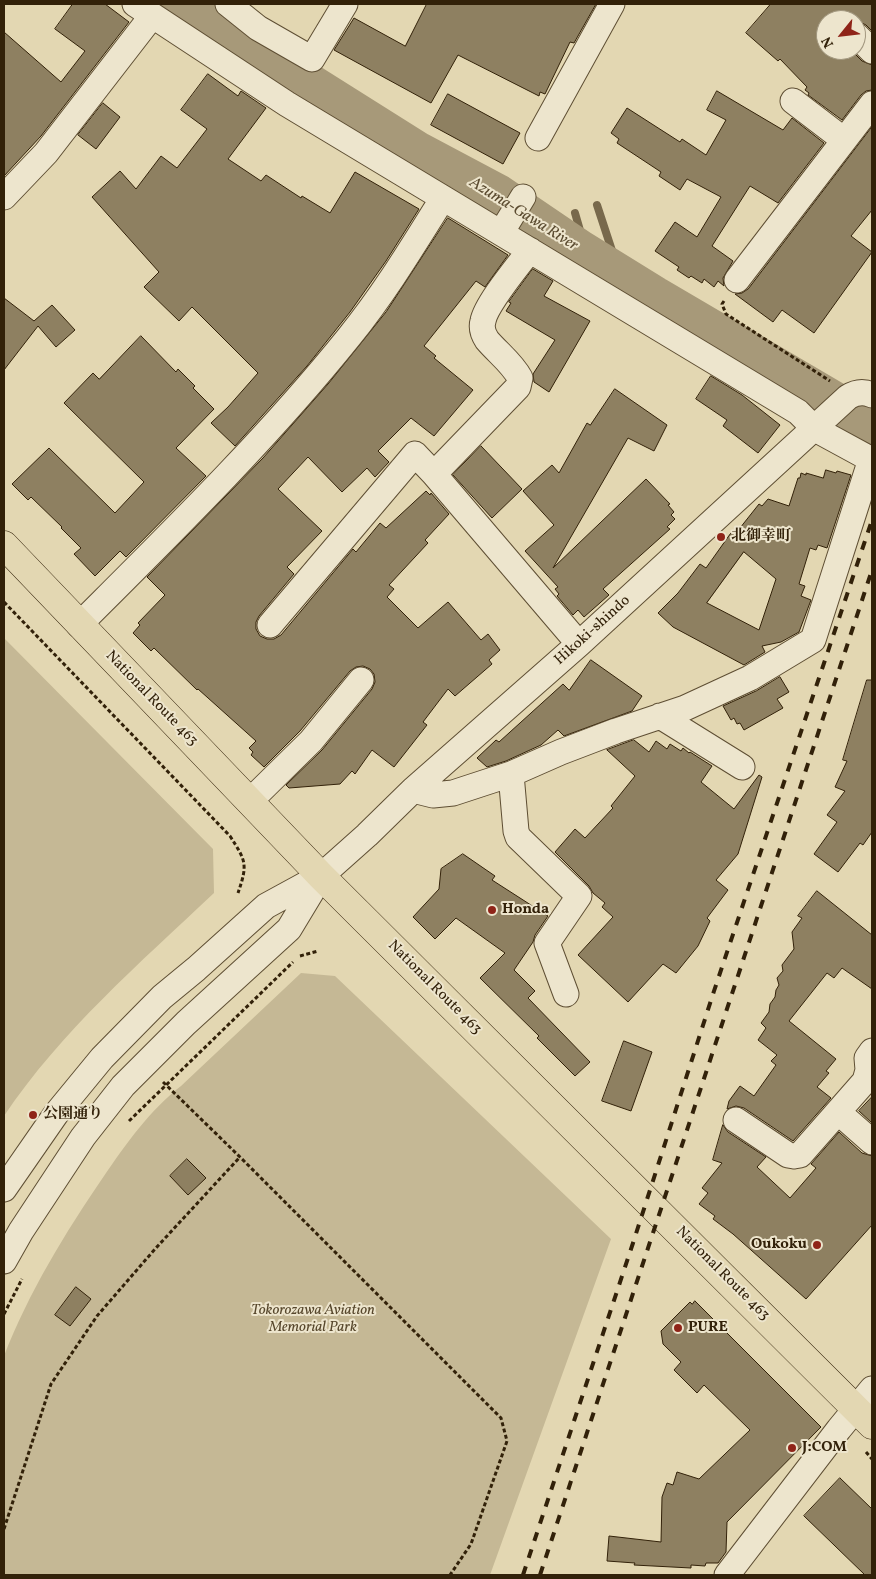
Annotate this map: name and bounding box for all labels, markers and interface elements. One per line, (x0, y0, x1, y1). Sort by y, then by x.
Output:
north arrow (816, 10, 866, 60)
text: N (818, 33, 839, 51)
water label: Azuma-Gawa River (465, 174, 581, 256)
place label: 北御幸町 (731, 528, 791, 546)
marker: 北御幸町 (715, 531, 727, 543)
street label: Hikoki-shindo (551, 592, 635, 670)
street label: National Route 463 (101, 648, 201, 750)
place label: Honda (502, 901, 549, 919)
marker: Honda (486, 904, 498, 916)
street label: National Route 463 (383, 937, 485, 1039)
place label: 公園通り (43, 1106, 103, 1124)
marker: 公園通り (27, 1109, 39, 1121)
street label: National Route 463 (671, 1223, 773, 1325)
place label: Oukoku (751, 1236, 807, 1254)
marker: Oukoku (811, 1239, 823, 1251)
park label: Tokorozawa Aviation Memorial Park (251, 1302, 375, 1337)
place label: PURE (688, 1319, 728, 1337)
marker: PURE (672, 1322, 684, 1334)
place label: J:COM (802, 1439, 847, 1457)
marker: J:COM (786, 1442, 798, 1454)

